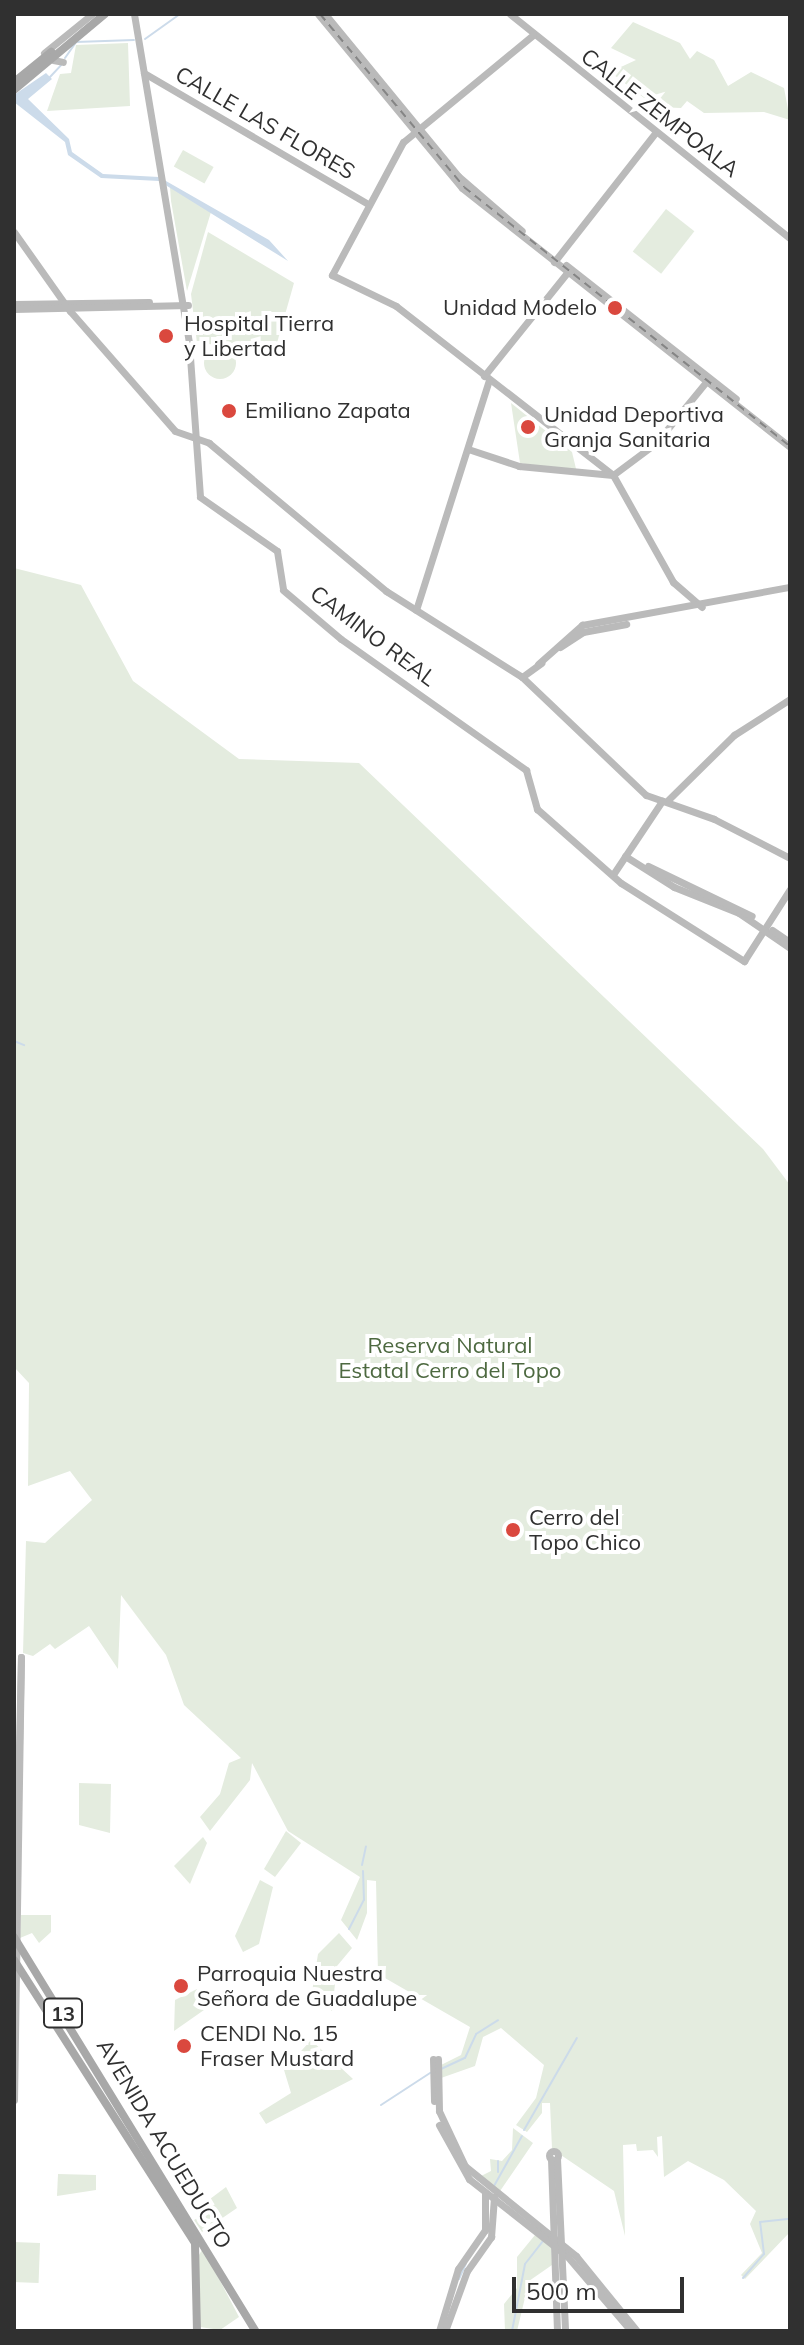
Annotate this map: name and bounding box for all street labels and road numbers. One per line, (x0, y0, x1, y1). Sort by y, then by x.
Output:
street label: CALLE ZEMPOALA (576, 43, 744, 183)
street label: CALLE LAS FLORES (171, 61, 359, 185)
street label: CAMINO REAL (305, 580, 441, 692)
road number: 13 (43, 1997, 83, 2029)
street label: AVENIDA ACUEDUCTO (91, 2034, 237, 2254)

